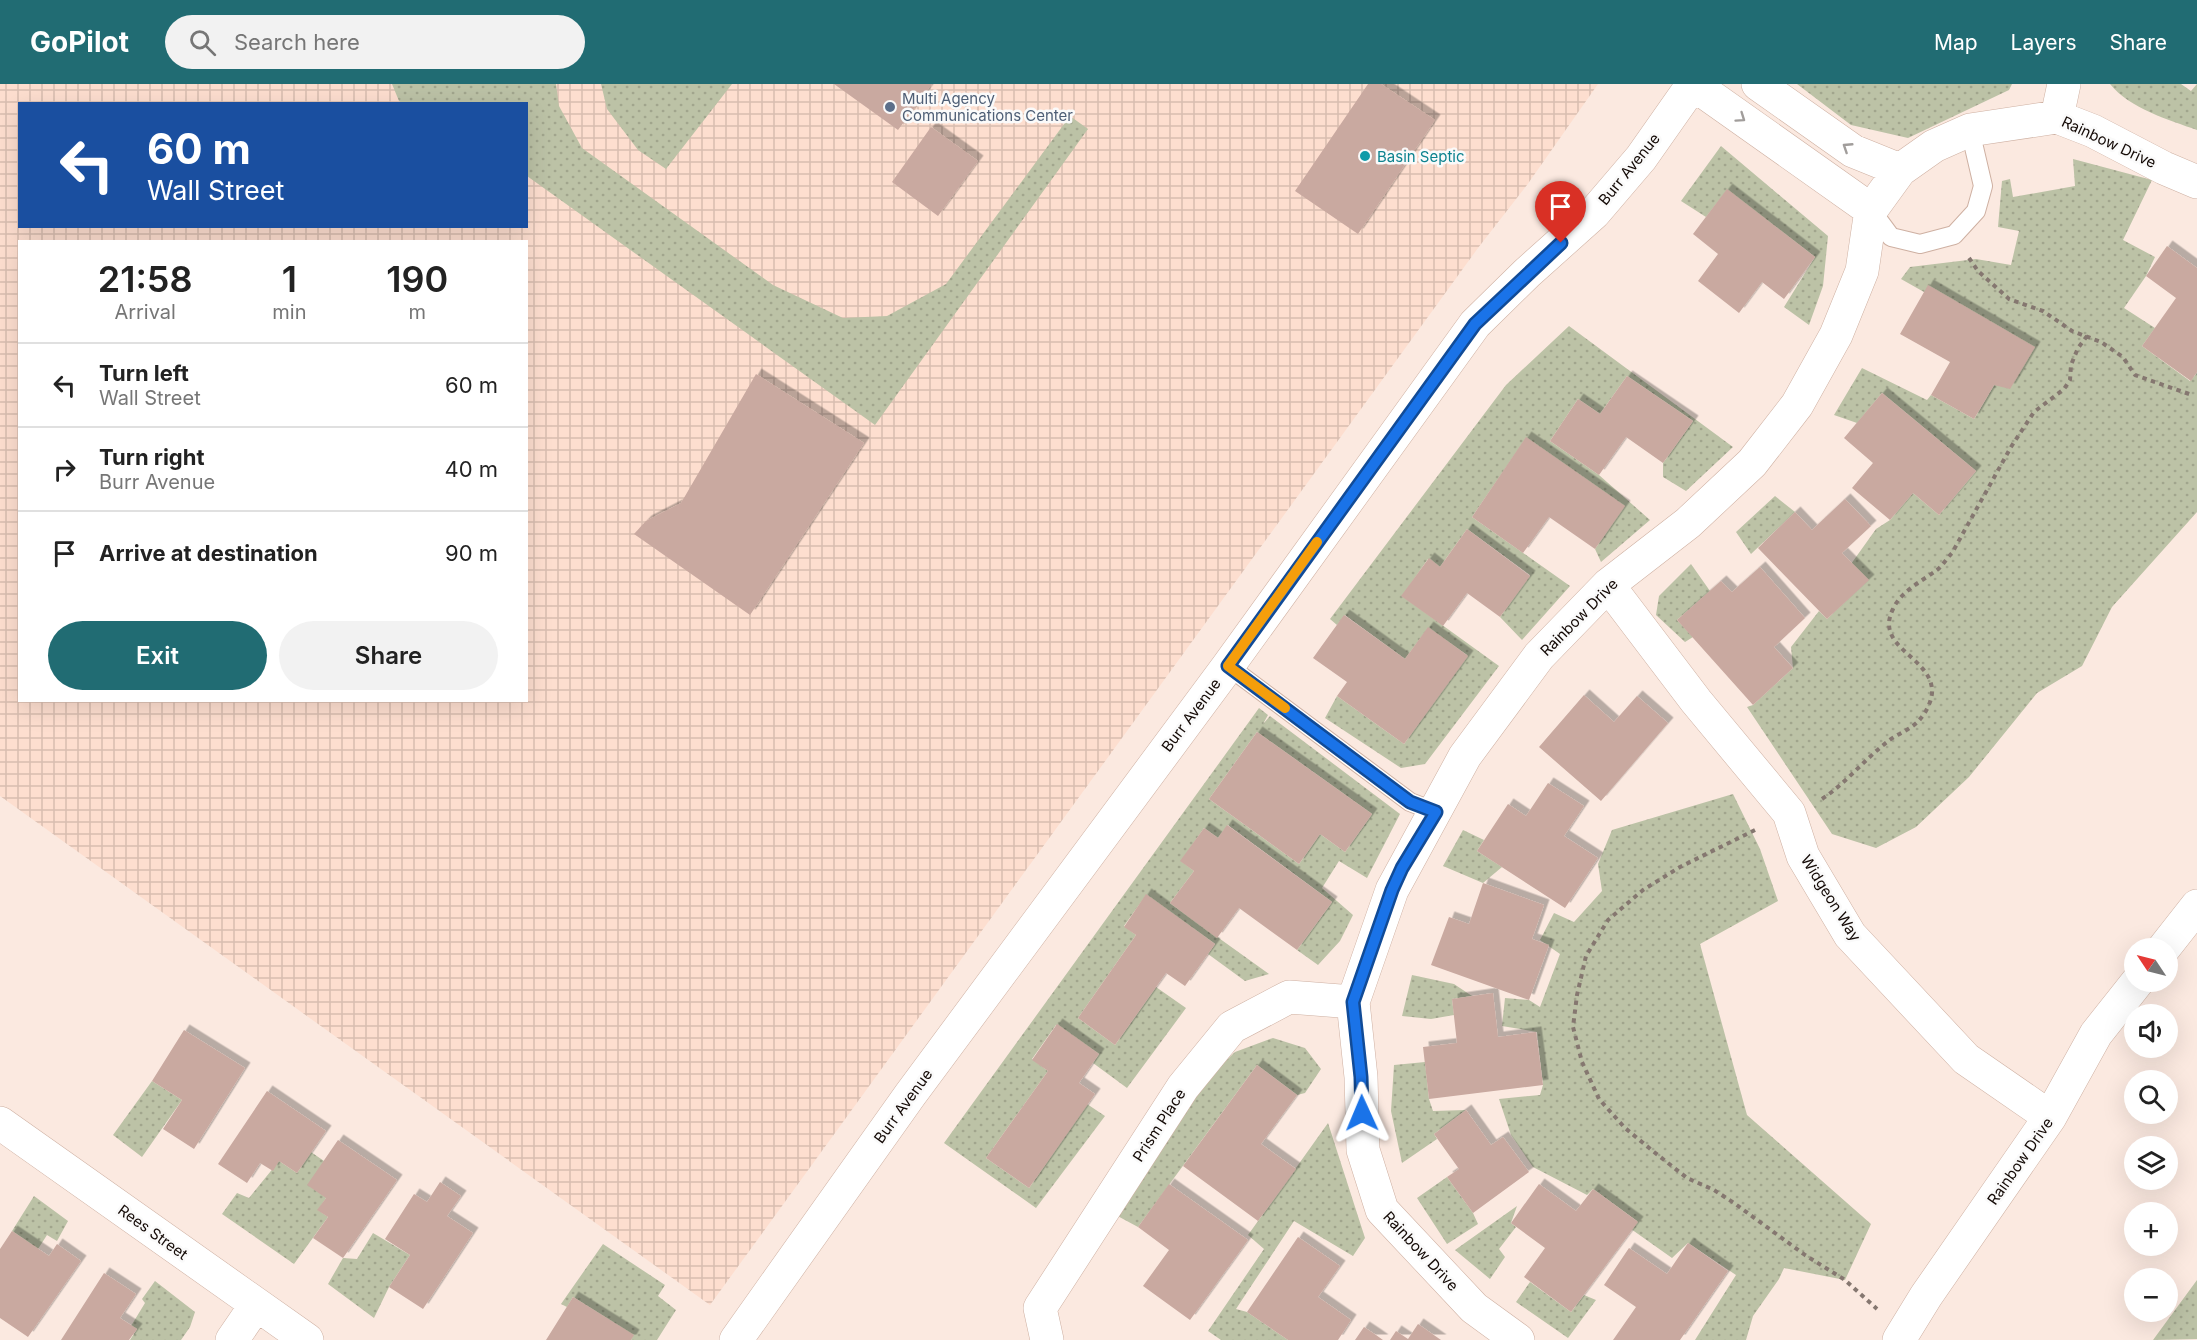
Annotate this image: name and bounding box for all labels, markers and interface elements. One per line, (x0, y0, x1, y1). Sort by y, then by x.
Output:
search box (165, 15, 585, 69)
text: GoPilot (30, 25, 129, 59)
icon: search (186, 26, 219, 59)
text: Search here (234, 29, 360, 55)
text: Map (1934, 30, 1978, 55)
text: Layers (2011, 30, 2077, 55)
text: Share (2110, 30, 2167, 55)
place label: Multi Agency Communications Center (902, 89, 1073, 125)
marker: Multi Agency Communications Center (883, 100, 897, 114)
one-way arrow (1735, 111, 1746, 122)
street label: Rainbow Drive (2059, 112, 2159, 172)
text: 60 m (147, 123, 251, 174)
icon: left (48, 126, 126, 204)
street label: Burr Avenue (1594, 129, 1664, 209)
one-way arrow (1843, 142, 1853, 154)
place label: Basin Septic (1377, 147, 1465, 166)
marker: Basin Septic (1358, 149, 1372, 163)
text: Wall Street (147, 174, 284, 207)
pin (1535, 181, 1586, 243)
icon: arrive (1544, 190, 1577, 223)
text: 21:58 (98, 257, 193, 301)
text: 1 (282, 257, 297, 301)
text: 190 (386, 257, 448, 301)
text: Arrival (114, 300, 176, 324)
text: min (272, 300, 306, 324)
text: m (408, 300, 426, 324)
text: Turn left (99, 360, 189, 386)
icon: left (48, 369, 81, 402)
text: 60 m (445, 372, 498, 398)
text: Wall Street (99, 386, 201, 410)
text: Turn right (99, 444, 205, 470)
icon: right (48, 453, 81, 486)
text: 40 m (444, 456, 498, 482)
text: Burr Avenue (99, 470, 215, 494)
icon: arrive (48, 537, 81, 570)
text: Arrive at destination (99, 540, 318, 566)
text: 90 m (445, 540, 498, 566)
street label: Rainbow Drive (1536, 574, 1622, 660)
button: Exit (48, 621, 267, 690)
button: Share (279, 621, 498, 690)
street label: Burr Avenue (1157, 674, 1225, 756)
street label: Widgeon Way (1797, 851, 1865, 945)
north arrow (2124, 938, 2178, 992)
map controls (2124, 938, 2178, 1322)
button: sound (2124, 1004, 2178, 1058)
street label: Burr Avenue (870, 1065, 936, 1147)
button: search (2124, 1070, 2178, 1124)
position arrow (1330, 1081, 1394, 1145)
street label: Prism Place (1128, 1085, 1190, 1165)
street label: Rainbow Drive (1983, 1114, 2057, 1208)
button: layers (2124, 1136, 2178, 1190)
street label: Rees Street (114, 1200, 192, 1264)
button: + (2124, 1202, 2178, 1256)
street label: Rainbow Drive (1379, 1207, 1463, 1295)
button: − (2124, 1268, 2178, 1322)

